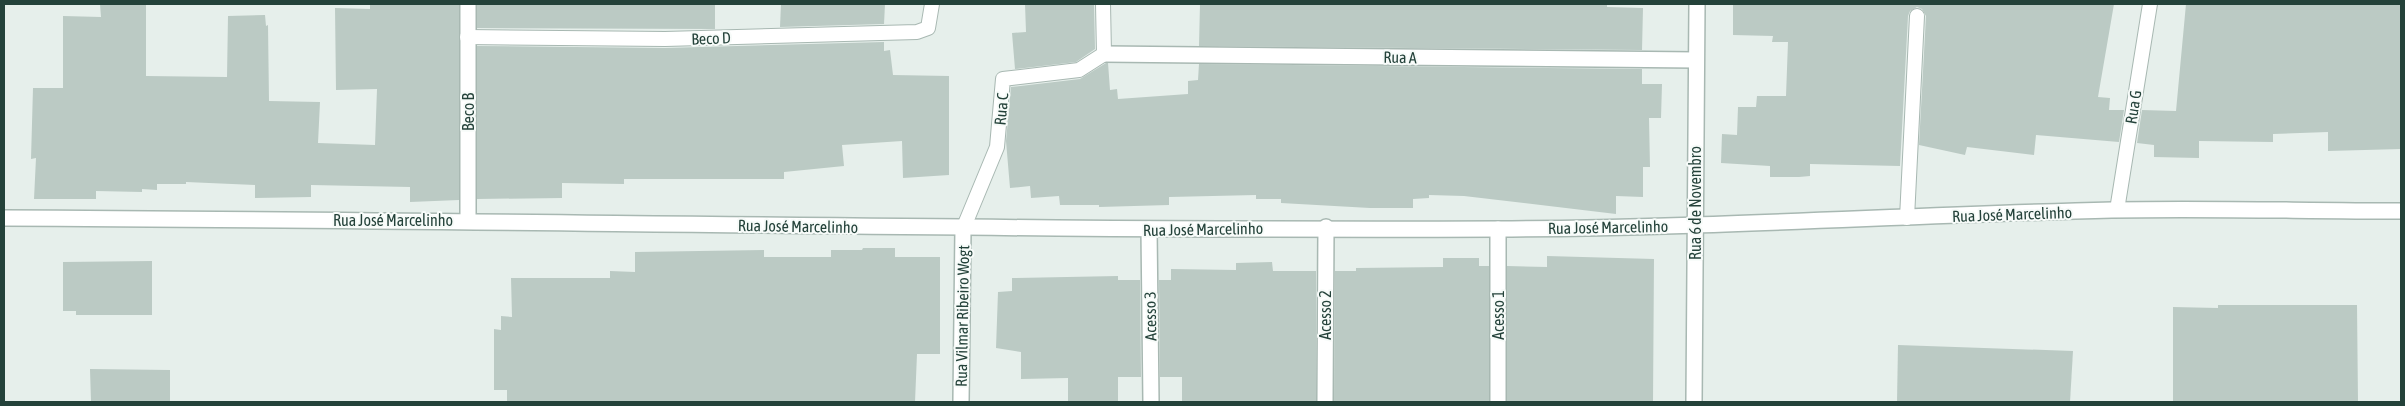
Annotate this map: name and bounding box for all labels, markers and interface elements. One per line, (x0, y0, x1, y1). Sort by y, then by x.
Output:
street label: Beco D (691, 28, 731, 48)
street label: Rua A (1383, 48, 1417, 66)
street label: Rua G (2121, 89, 2145, 125)
street label: Rua C (991, 92, 1011, 126)
street label: Beco B (459, 93, 477, 131)
street label: Rua 6 de Novembro (1686, 146, 1704, 260)
street label: Rua José Marcelinho (1952, 203, 2072, 225)
street label: Rua José Marcelinho (333, 211, 453, 229)
street label: Rua José Marcelinho (738, 216, 858, 236)
street label: Rua José Marcelinho (1548, 217, 1668, 237)
street label: Rua José Marcelinho (1143, 219, 1263, 239)
street label: Rua Vilmar Ribeiro Wogt (952, 245, 973, 387)
street label: Acesso 2 (1316, 290, 1334, 340)
street label: Acesso 1 (1489, 290, 1507, 340)
street label: Acesso 3 (1141, 291, 1159, 341)

